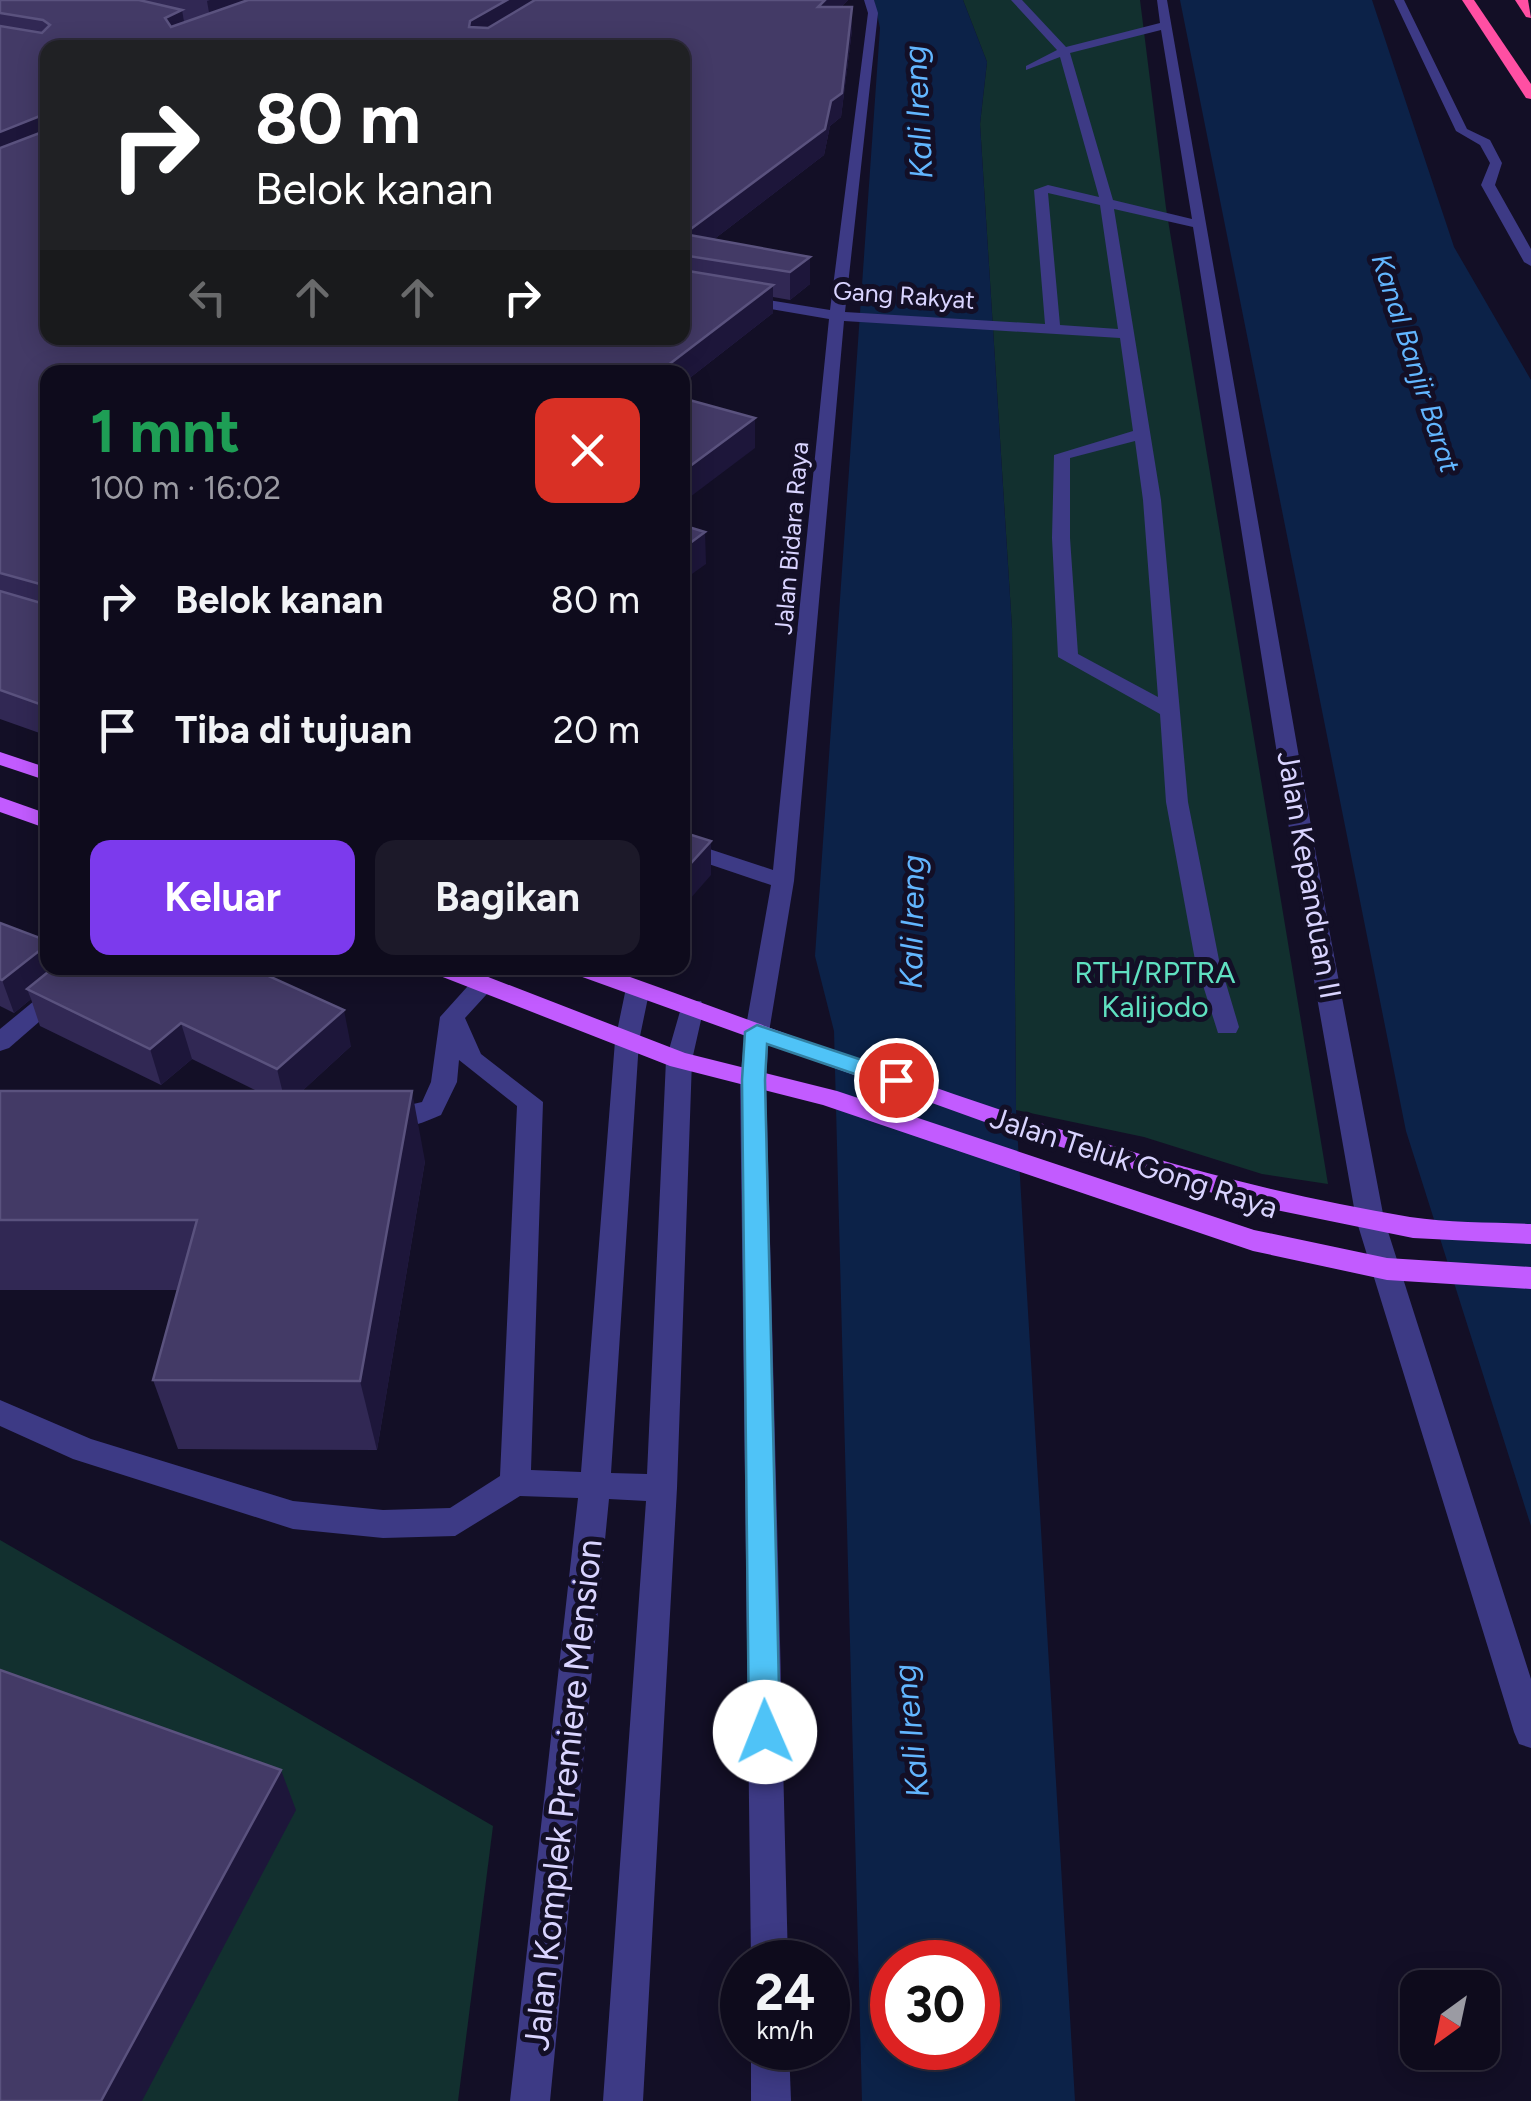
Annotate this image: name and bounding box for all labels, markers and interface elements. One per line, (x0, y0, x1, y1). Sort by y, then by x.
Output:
water label: Kali Ireng (896, 44, 940, 180)
text: 80 m (255, 76, 421, 161)
icon: right (90, 80, 220, 210)
text: Belok kanan (255, 161, 493, 215)
water label: Kanal Banjir Barat (1365, 249, 1467, 477)
icon: left (180, 270, 235, 325)
icon: ahead (285, 270, 340, 325)
icon: ahead (390, 270, 445, 325)
icon: right (495, 270, 550, 325)
street label: Gang Rakyat (832, 275, 976, 315)
text: 1 mnt (90, 395, 240, 467)
button: close (535, 398, 640, 503)
street label: Jalan Bidara Raya (768, 440, 814, 636)
text: 100 m · 16:02 (90, 469, 281, 507)
icon: right (90, 573, 145, 628)
text: Belok kanan (175, 577, 383, 623)
text: 80 m (551, 577, 640, 623)
icon: arrive (90, 703, 145, 758)
text: Tiba di tujuan (175, 707, 412, 753)
text: 20 m (553, 707, 640, 753)
street label: Jalan Kepanduan II (1269, 748, 1350, 1002)
button: Keluar (90, 840, 355, 955)
button: Bagikan (375, 840, 640, 955)
water label: Kali Ireng (892, 855, 932, 989)
park label: RTH/RPTRA Kalijodo (1074, 954, 1236, 1025)
pin (854, 1038, 939, 1123)
icon: arrive (869, 1053, 924, 1108)
street label: Jalan Teluk Gong Raya (986, 1099, 1282, 1226)
street label: Jalan Komplek Premiere Mension (515, 1537, 611, 2053)
water label: Kali Ireng (885, 1662, 937, 1800)
position arrow (713, 1680, 817, 1784)
speed limit sign: 30 (870, 1940, 1000, 2070)
text: 24 (755, 1962, 815, 2023)
north arrow (1400, 1970, 1500, 2070)
map controls (1400, 1970, 1500, 2070)
text: km/h (756, 2015, 814, 2045)

